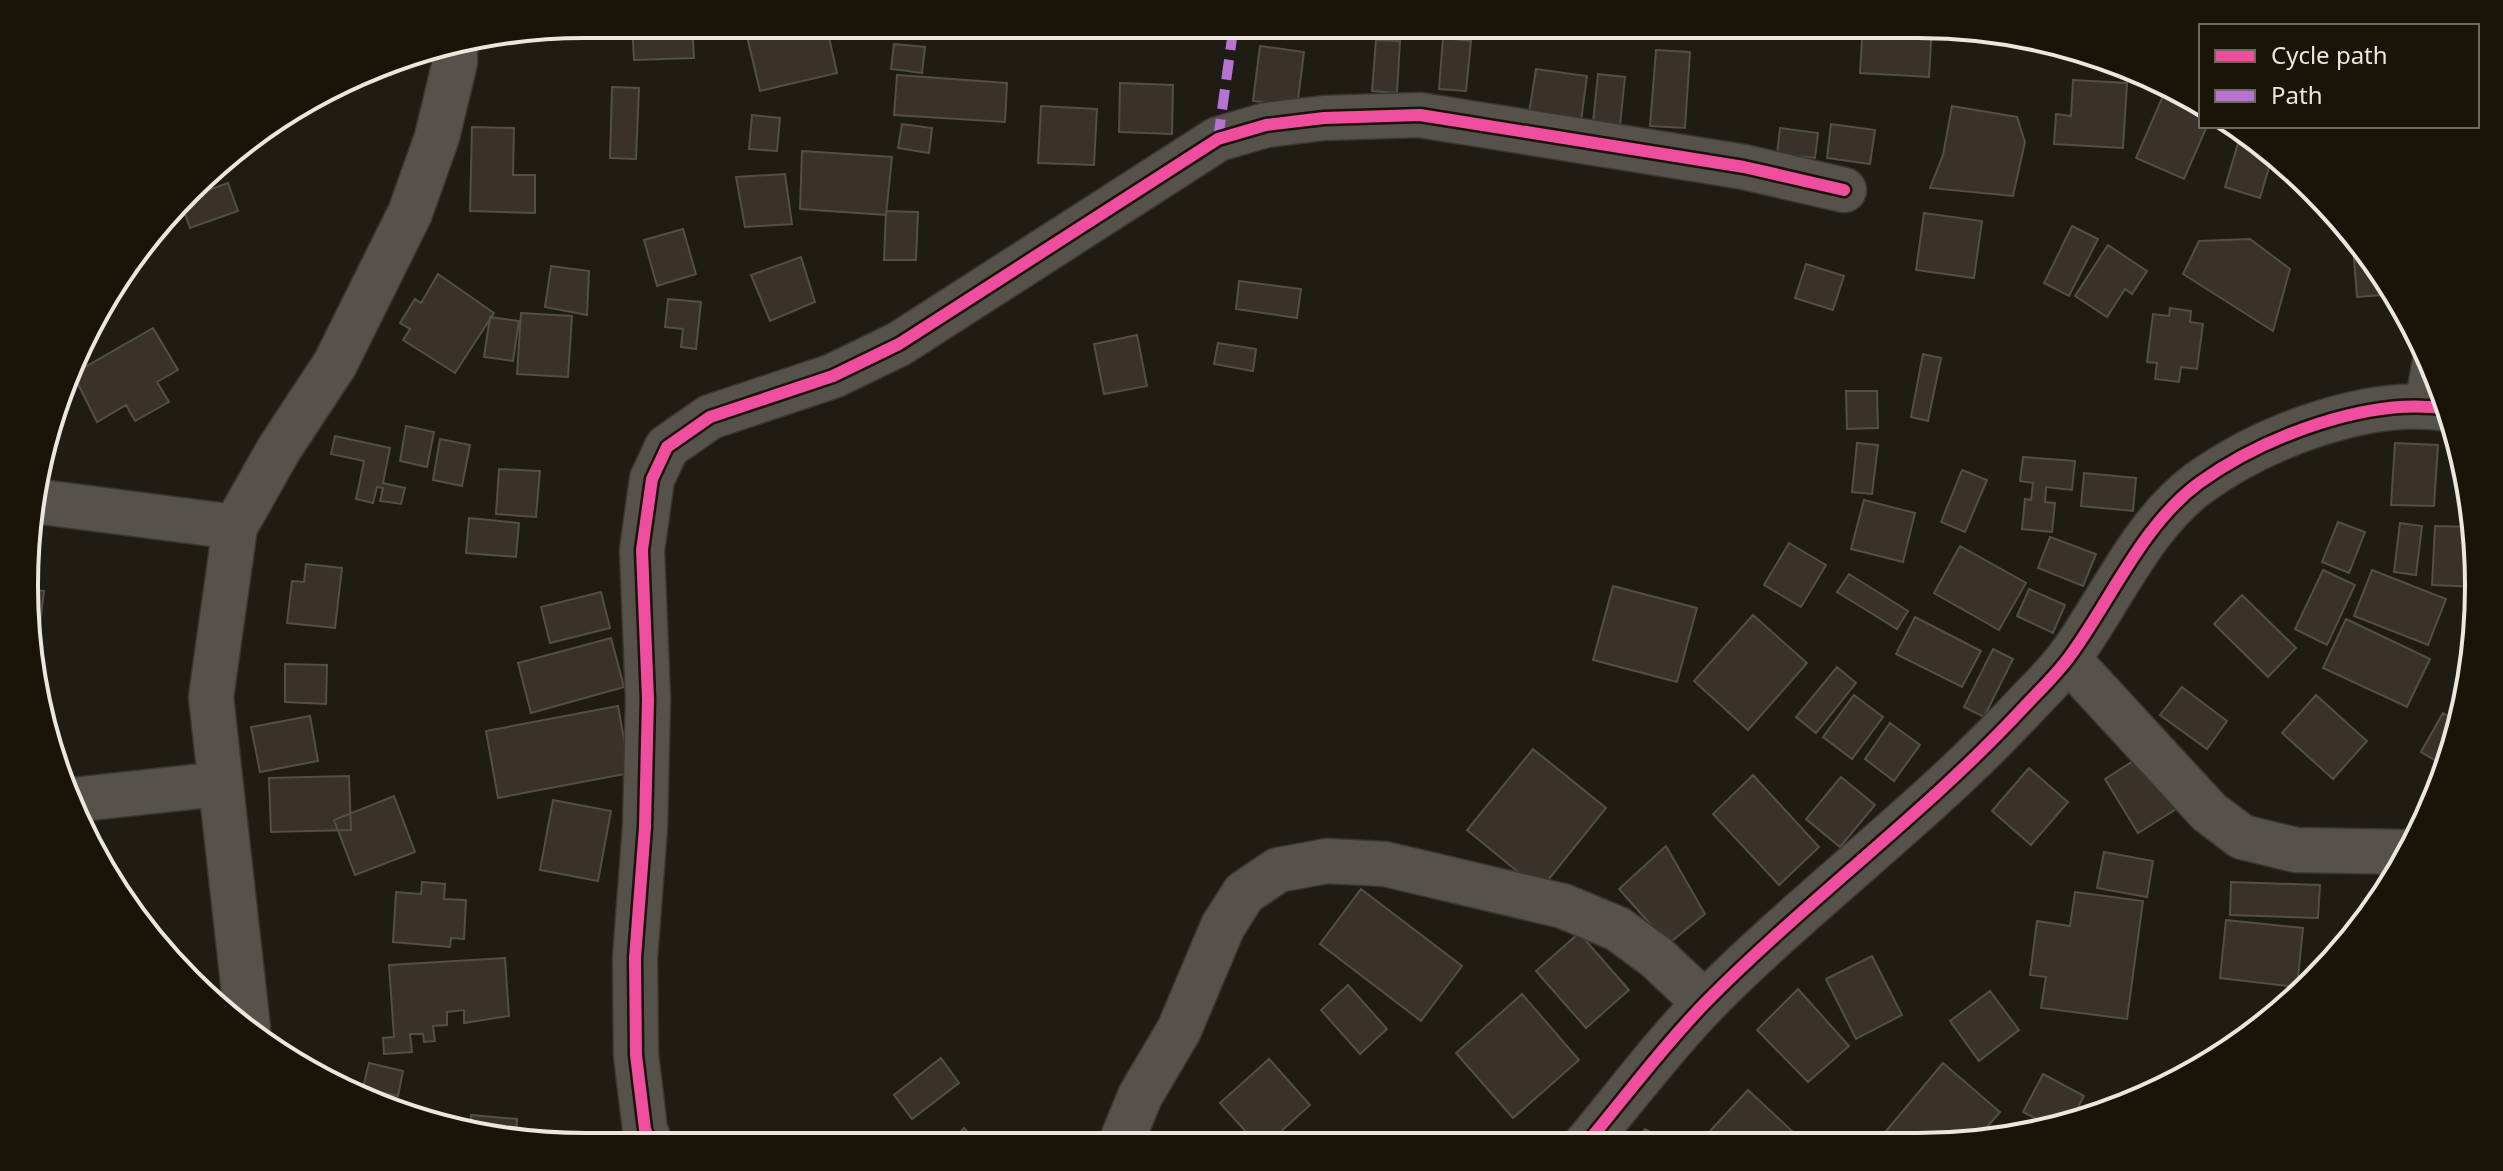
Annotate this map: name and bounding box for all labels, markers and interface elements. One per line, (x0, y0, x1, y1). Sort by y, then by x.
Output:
legend (2199, 24, 2479, 128)
text: Cycle path (2271, 38, 2388, 71)
text: Path (2271, 78, 2322, 111)

